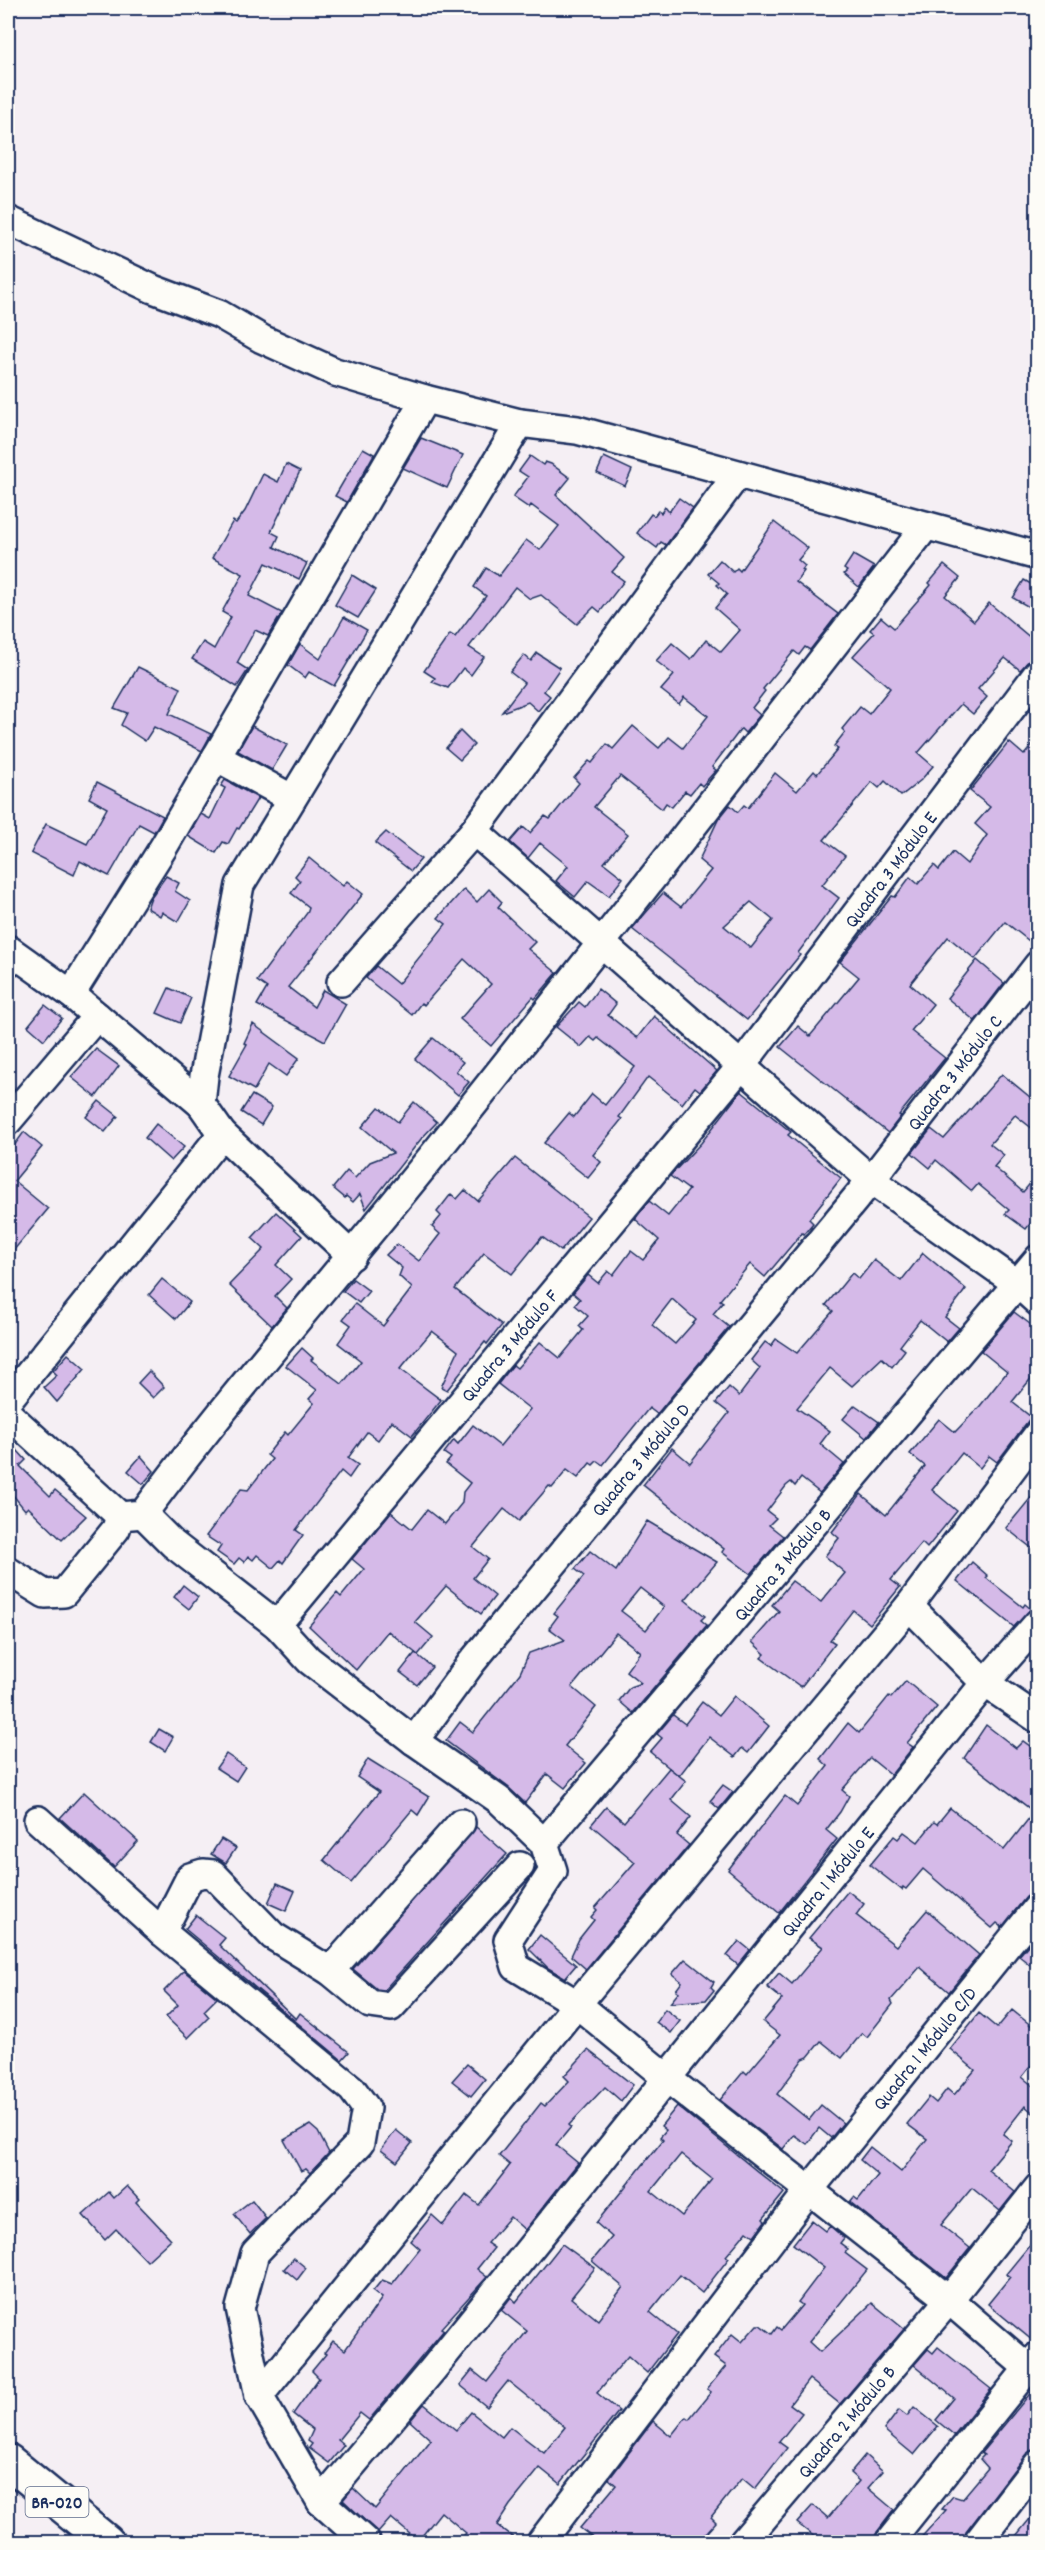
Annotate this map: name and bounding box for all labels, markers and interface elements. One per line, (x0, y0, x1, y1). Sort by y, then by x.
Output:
street label: Quadra 3 Módulo E (839, 807, 946, 935)
street label: Quadra 3 Módulo C (902, 1010, 1011, 1138)
street label: Quadra 3 Módulo F (456, 1284, 567, 1409)
street label: Quadra 3 Módulo D (586, 1398, 698, 1524)
street label: Quadra 3 Módulo B (729, 1503, 840, 1629)
street label: Quadra 1 Módulo E (776, 1821, 883, 1944)
street label: Quadra 1 Módulo C/D (868, 1982, 985, 2118)
street label: Quadra 2 Módulo B (793, 2360, 904, 2486)
road number: BR-020 (26, 2487, 88, 2517)

